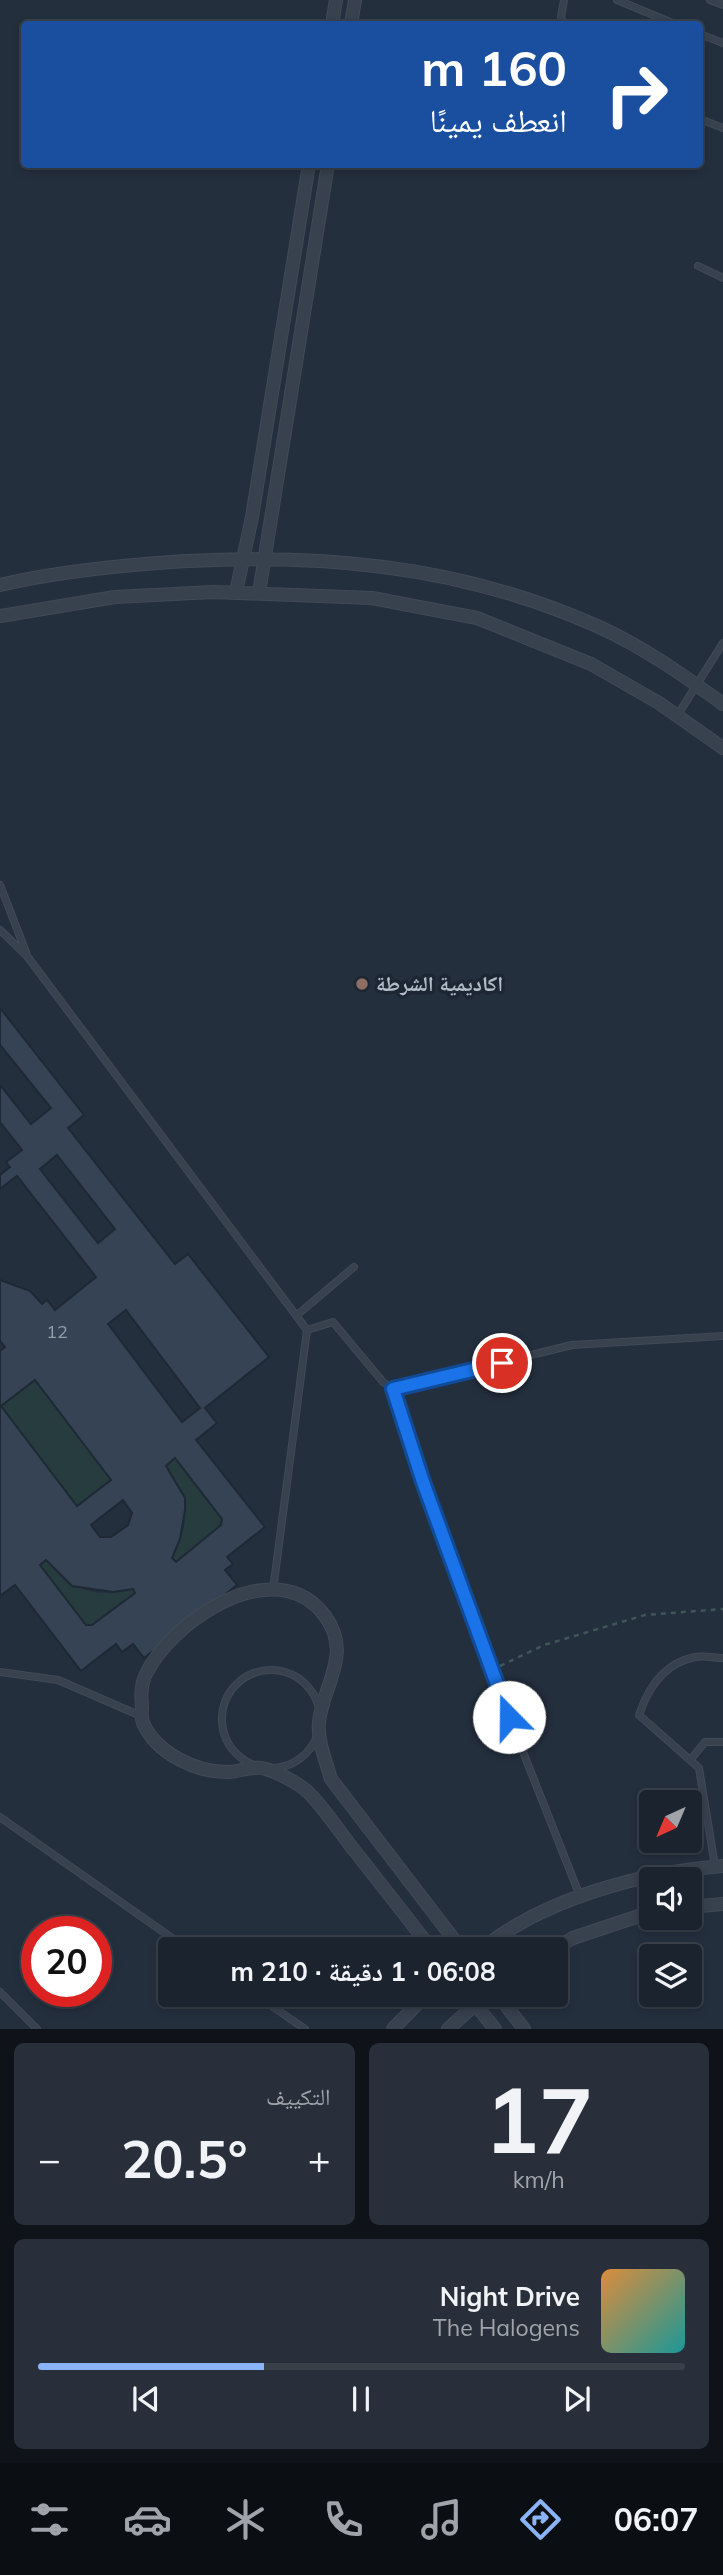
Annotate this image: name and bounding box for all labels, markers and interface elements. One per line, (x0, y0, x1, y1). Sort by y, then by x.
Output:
text: 160 m (421, 37, 567, 98)
icon: right (591, 49, 682, 140)
text: انعطف يمينًا (430, 100, 567, 140)
place label: اكاديمية الشرطة (376, 970, 503, 996)
marker: اكاديمية الشرطة (354, 976, 370, 992)
house number: 12 (46, 1320, 68, 1343)
pin (472, 1333, 532, 1393)
icon: arrive (483, 1344, 521, 1382)
position arrow (472, 1680, 546, 1754)
north arrow (639, 1790, 702, 1853)
map controls (639, 1790, 702, 2007)
button: sound (639, 1867, 702, 1930)
speed limit sign: 20 (21, 1916, 112, 2007)
button: layers (639, 1944, 702, 2007)
text: 06:08 · 1 دقيقة · 210 m (230, 1955, 496, 1988)
text: 17 (484, 2062, 593, 2176)
text: التكييف (266, 2082, 331, 2111)
text: 20.5° (121, 2126, 247, 2191)
text: − (38, 2135, 61, 2183)
text: + (308, 2135, 331, 2183)
text: km/h (513, 2165, 565, 2194)
text: Night Drive (440, 2280, 580, 2313)
text: The Halogens (433, 2313, 580, 2342)
icon: previous (127, 2380, 165, 2418)
icon: pause (342, 2380, 380, 2418)
icon: next (558, 2380, 596, 2418)
icon: filters (25, 2495, 74, 2544)
icon: car (123, 2495, 172, 2544)
icon: climate (221, 2495, 270, 2544)
icon: phone (319, 2495, 368, 2544)
icon: music (417, 2495, 466, 2544)
icon: directions (516, 2495, 565, 2544)
text: 06:07 (614, 2499, 698, 2539)

